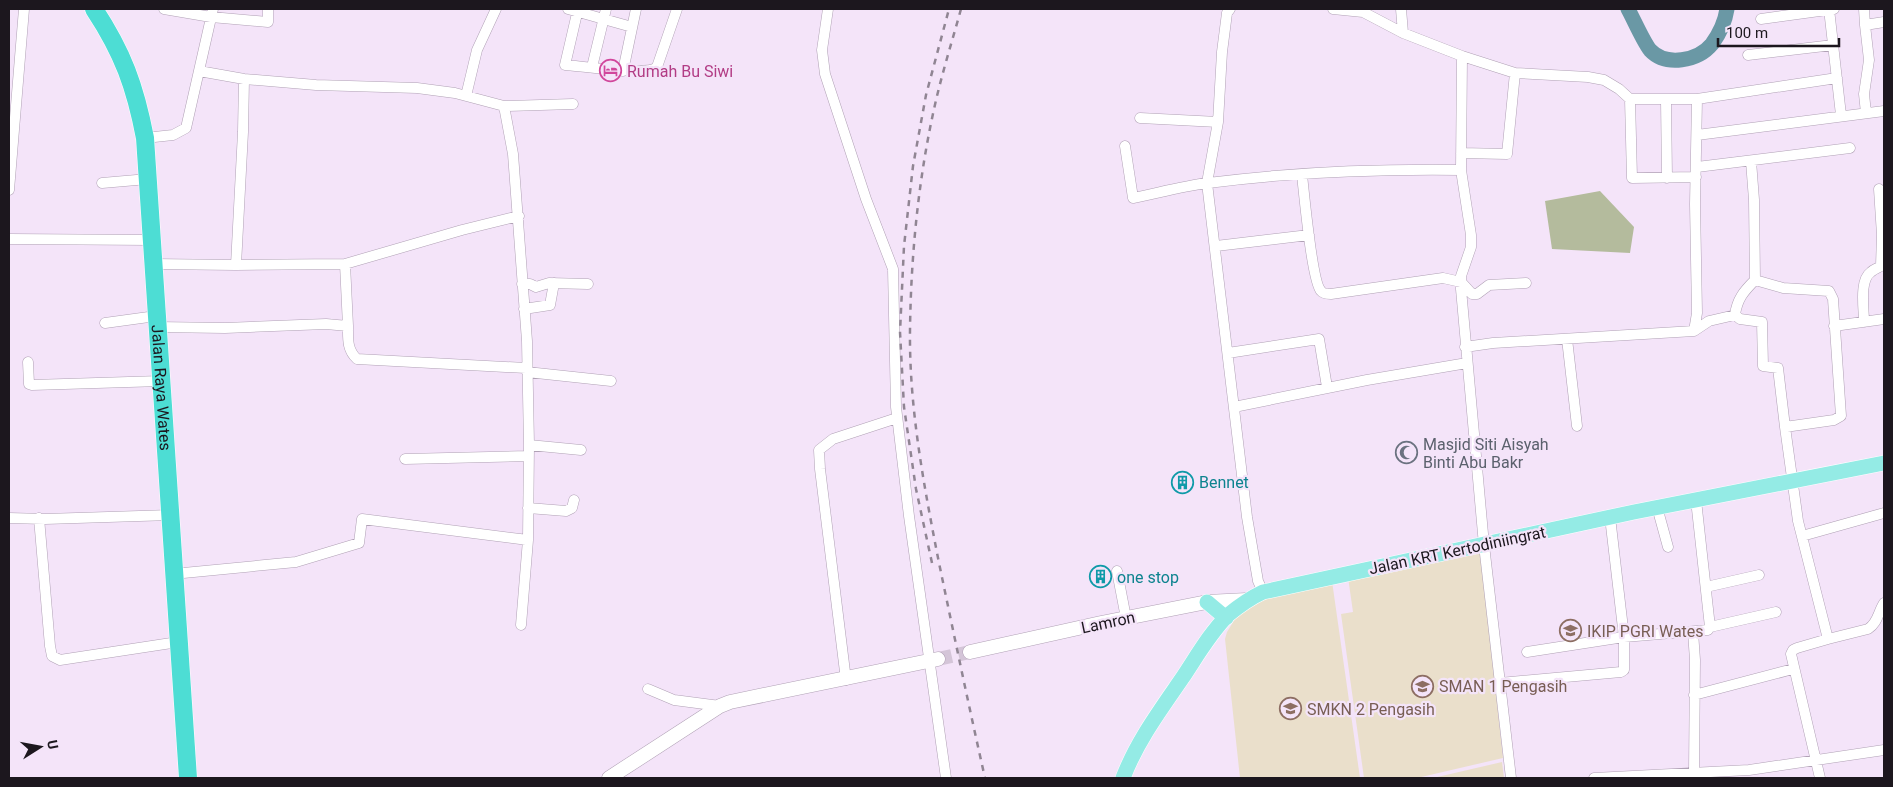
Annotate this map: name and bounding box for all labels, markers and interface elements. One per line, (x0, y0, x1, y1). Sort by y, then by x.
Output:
scale bar (1718, 15, 1839, 47)
text: 100 m (1726, 24, 1768, 42)
hotel icon: Rumah Bu Siwi (599, 59, 623, 83)
place label: Rumah Bu Siwi (627, 62, 733, 81)
street label: Jalan Raya Wates (148, 324, 175, 451)
place label: Masjid Siti Aisyah Binti Abu Bakr (1423, 435, 1549, 472)
mosque icon: Masjid Siti Aisyah Binti Abu Bakr (1395, 441, 1419, 465)
building icon: Bennet (1171, 470, 1195, 494)
place label: Bennet (1199, 473, 1249, 492)
street label: Jalan KRT Kertodiniingrat (1367, 522, 1547, 579)
building icon: one stop (1089, 565, 1113, 589)
place label: one stop (1117, 568, 1179, 587)
street label: Lamron (1079, 608, 1137, 637)
school or university icon: IKIP PGRI Wates (1559, 619, 1583, 643)
place label: IKIP PGRI Wates (1587, 622, 1704, 641)
school or university icon: SMAN 1 Pengasih (1411, 674, 1435, 698)
place label: SMAN 1 Pengasih (1439, 677, 1567, 696)
school or university icon: SMKN 2 Pengasih (1279, 697, 1303, 721)
place label: SMKN 2 Pengasih (1307, 700, 1435, 719)
north arrow (15, 722, 65, 772)
text: U (44, 738, 61, 751)

